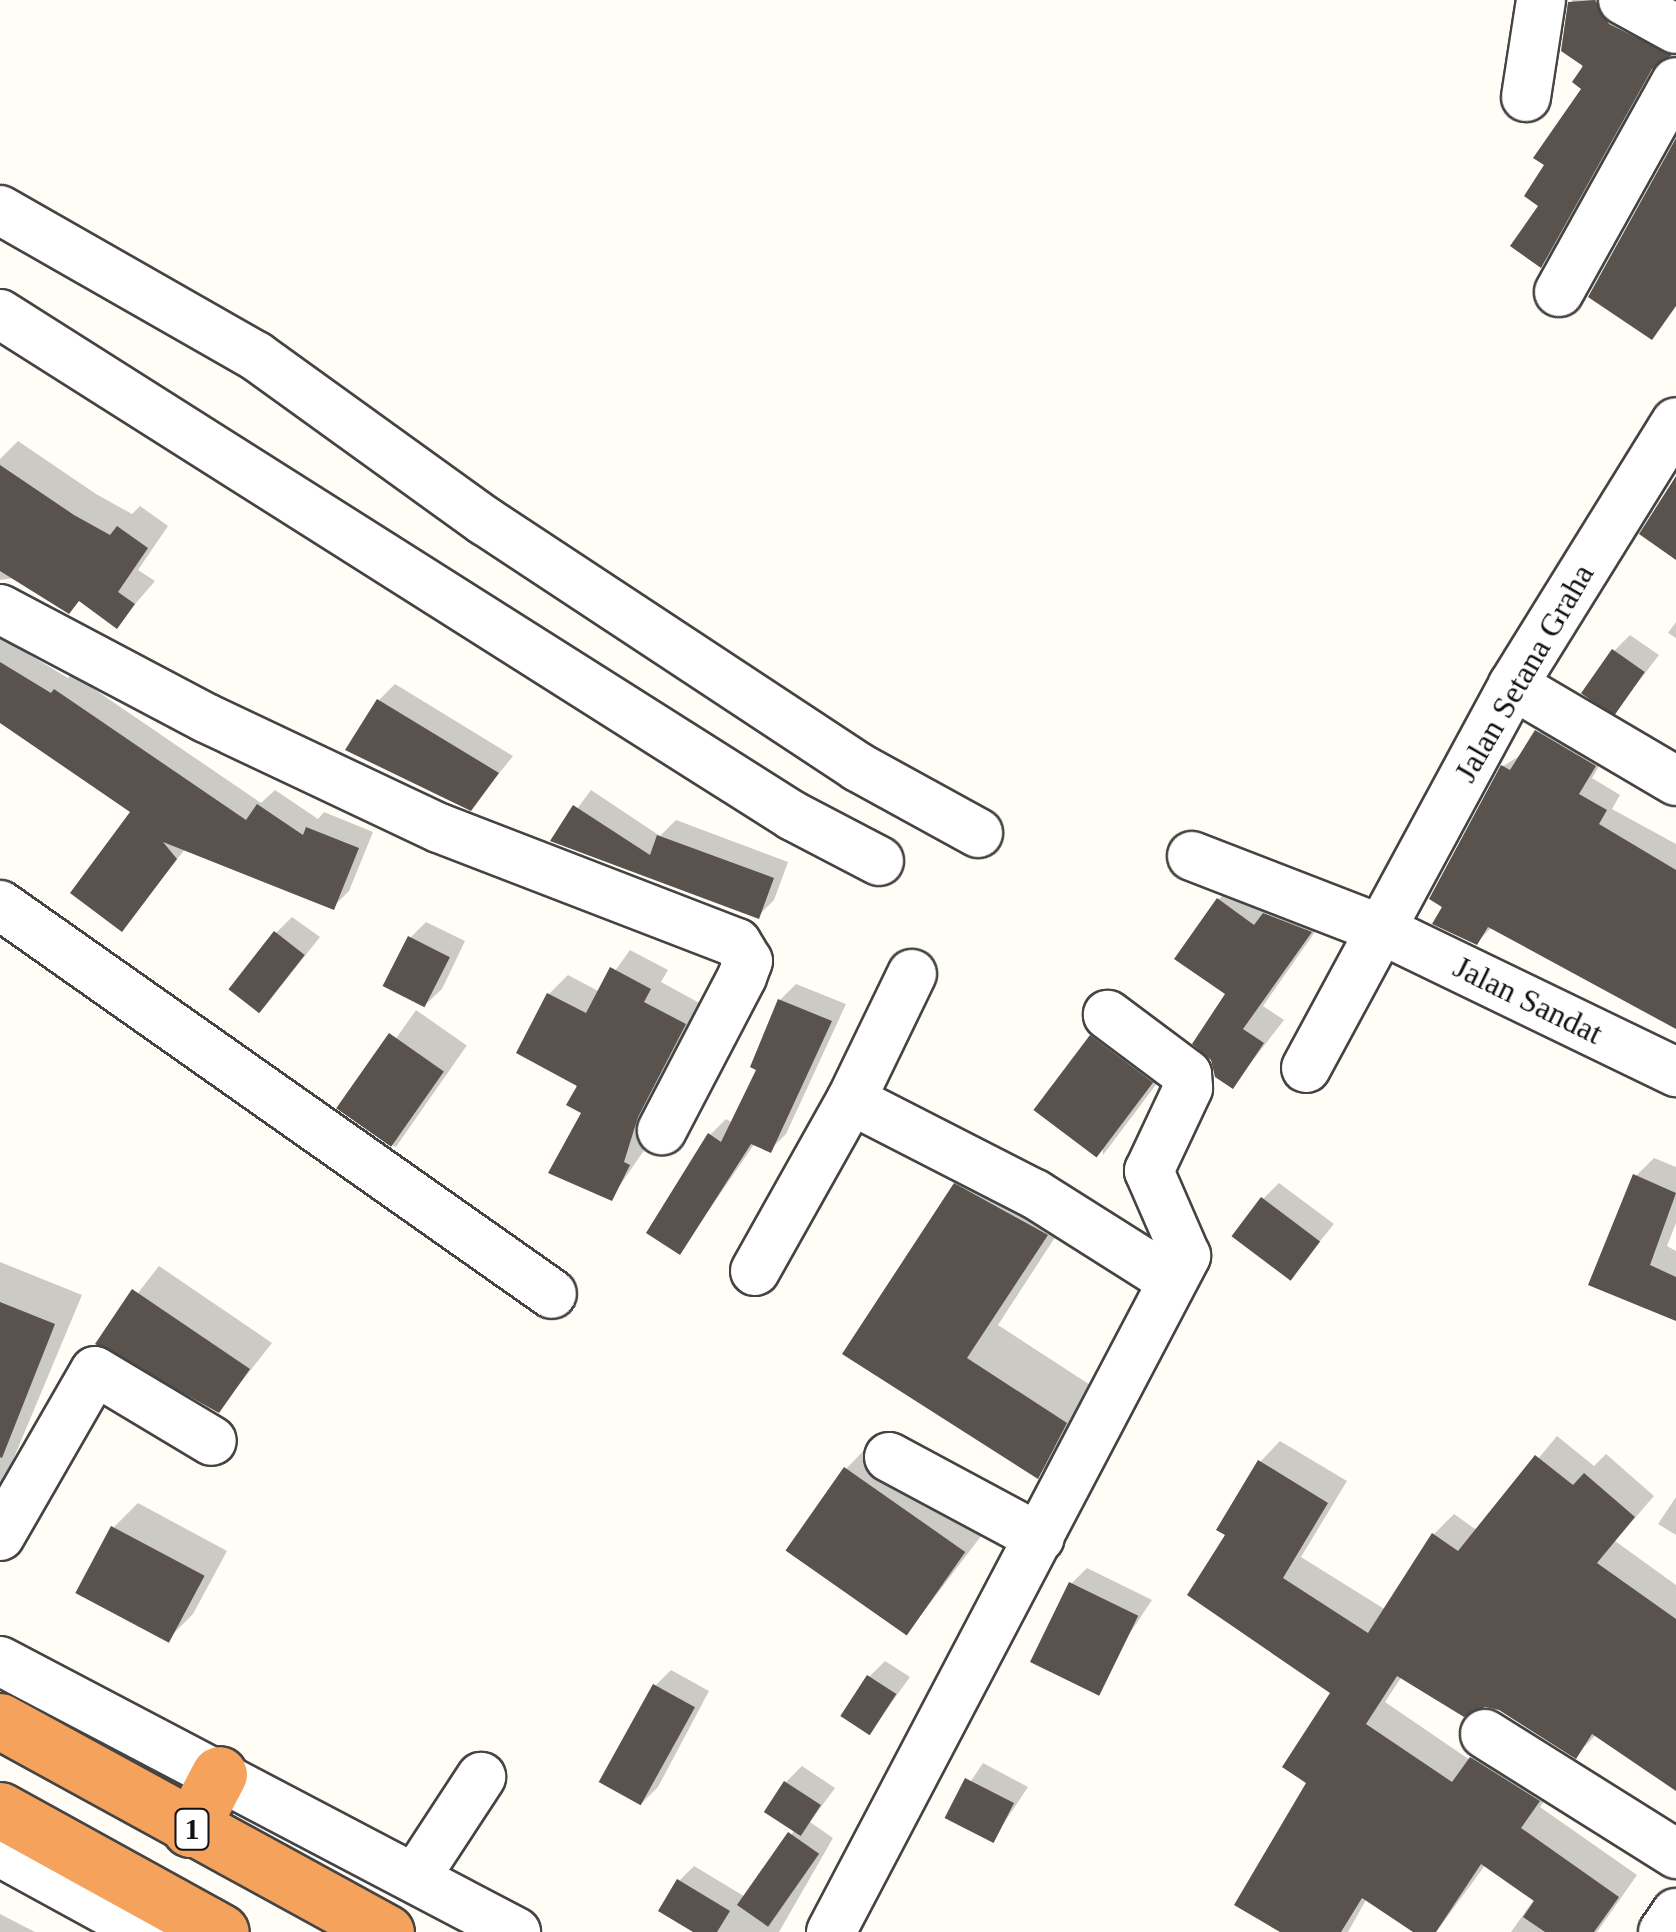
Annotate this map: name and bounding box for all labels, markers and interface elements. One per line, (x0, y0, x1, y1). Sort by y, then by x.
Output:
street label: Jalan Setana Graha (1446, 557, 1602, 789)
street label: Jalan Sandat (1447, 947, 1609, 1053)
road number: 1 (174, 1804, 210, 1854)

